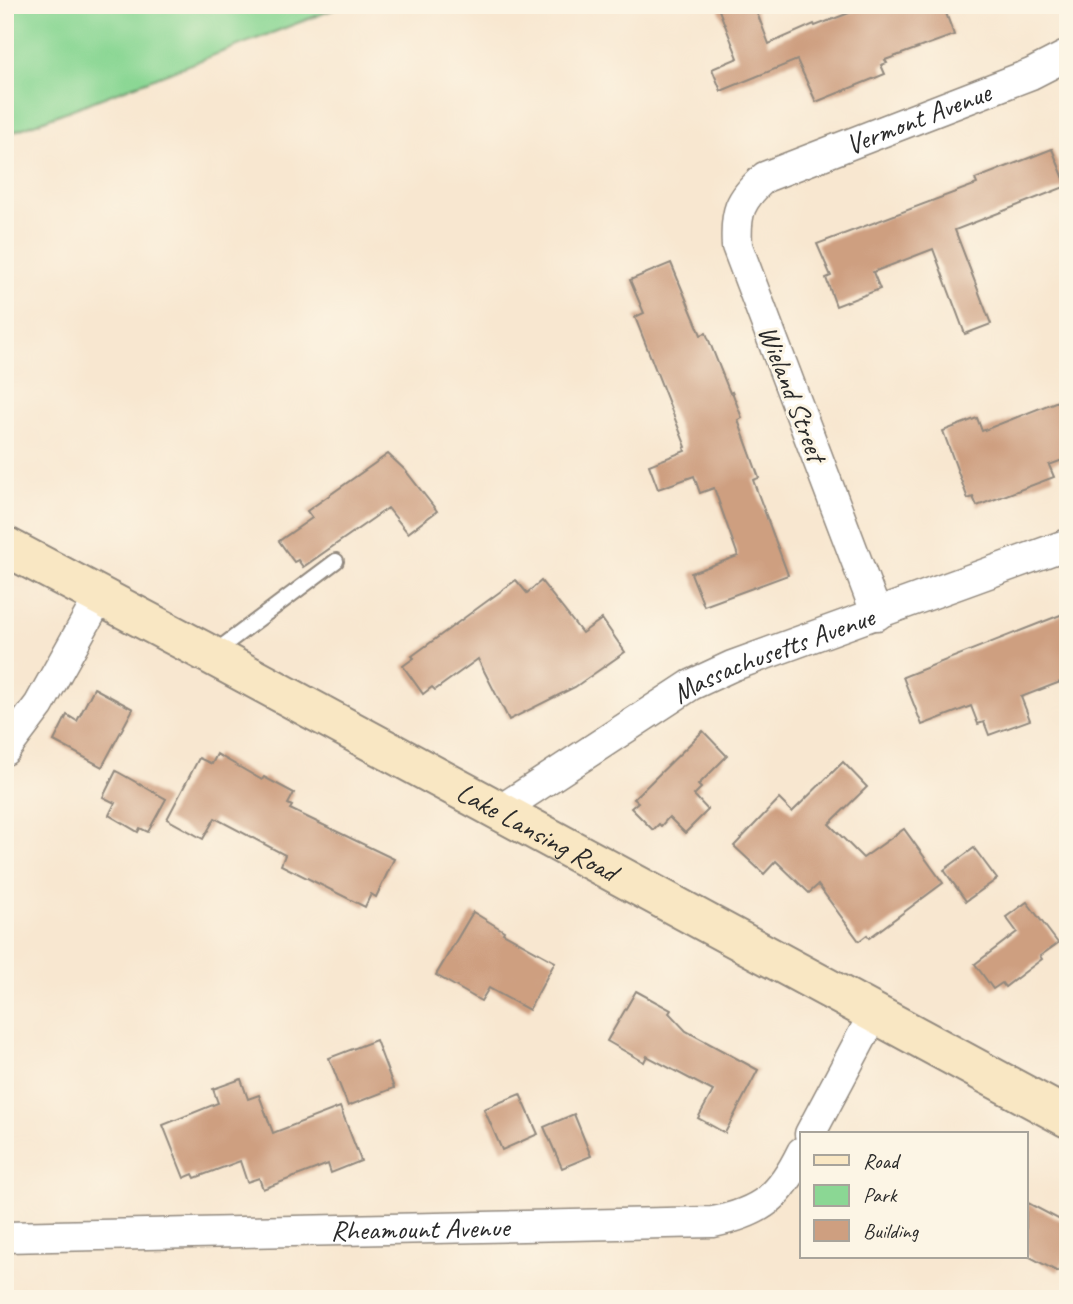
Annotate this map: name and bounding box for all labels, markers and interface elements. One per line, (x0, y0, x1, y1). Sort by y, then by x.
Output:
street label: Vermont Avenue (841, 74, 997, 162)
street label: Wieland Street (751, 320, 836, 470)
street label: Massachusetts Avenue (665, 598, 880, 711)
street label: Lake Lansing Road (451, 774, 627, 891)
legend (800, 1132, 1028, 1258)
text: Road (863, 1148, 902, 1174)
text: Park (863, 1182, 898, 1208)
street label: Rheamount Avenue (330, 1209, 512, 1248)
text: Building (863, 1218, 920, 1244)

